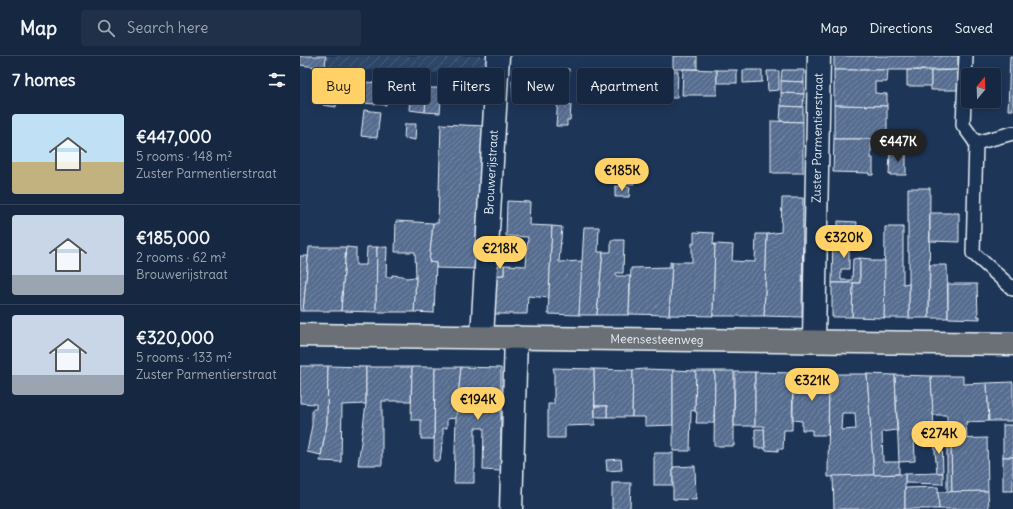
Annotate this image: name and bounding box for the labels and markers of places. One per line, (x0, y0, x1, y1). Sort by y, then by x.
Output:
pin: €447K (870, 129, 926, 163)
pin: €185K (594, 158, 650, 192)
pin: €320K (816, 225, 872, 259)
pin: €218K (472, 236, 528, 270)
pin: €321K (784, 368, 840, 402)
pin: €194K (450, 387, 506, 421)
pin: €274K (911, 421, 967, 455)

